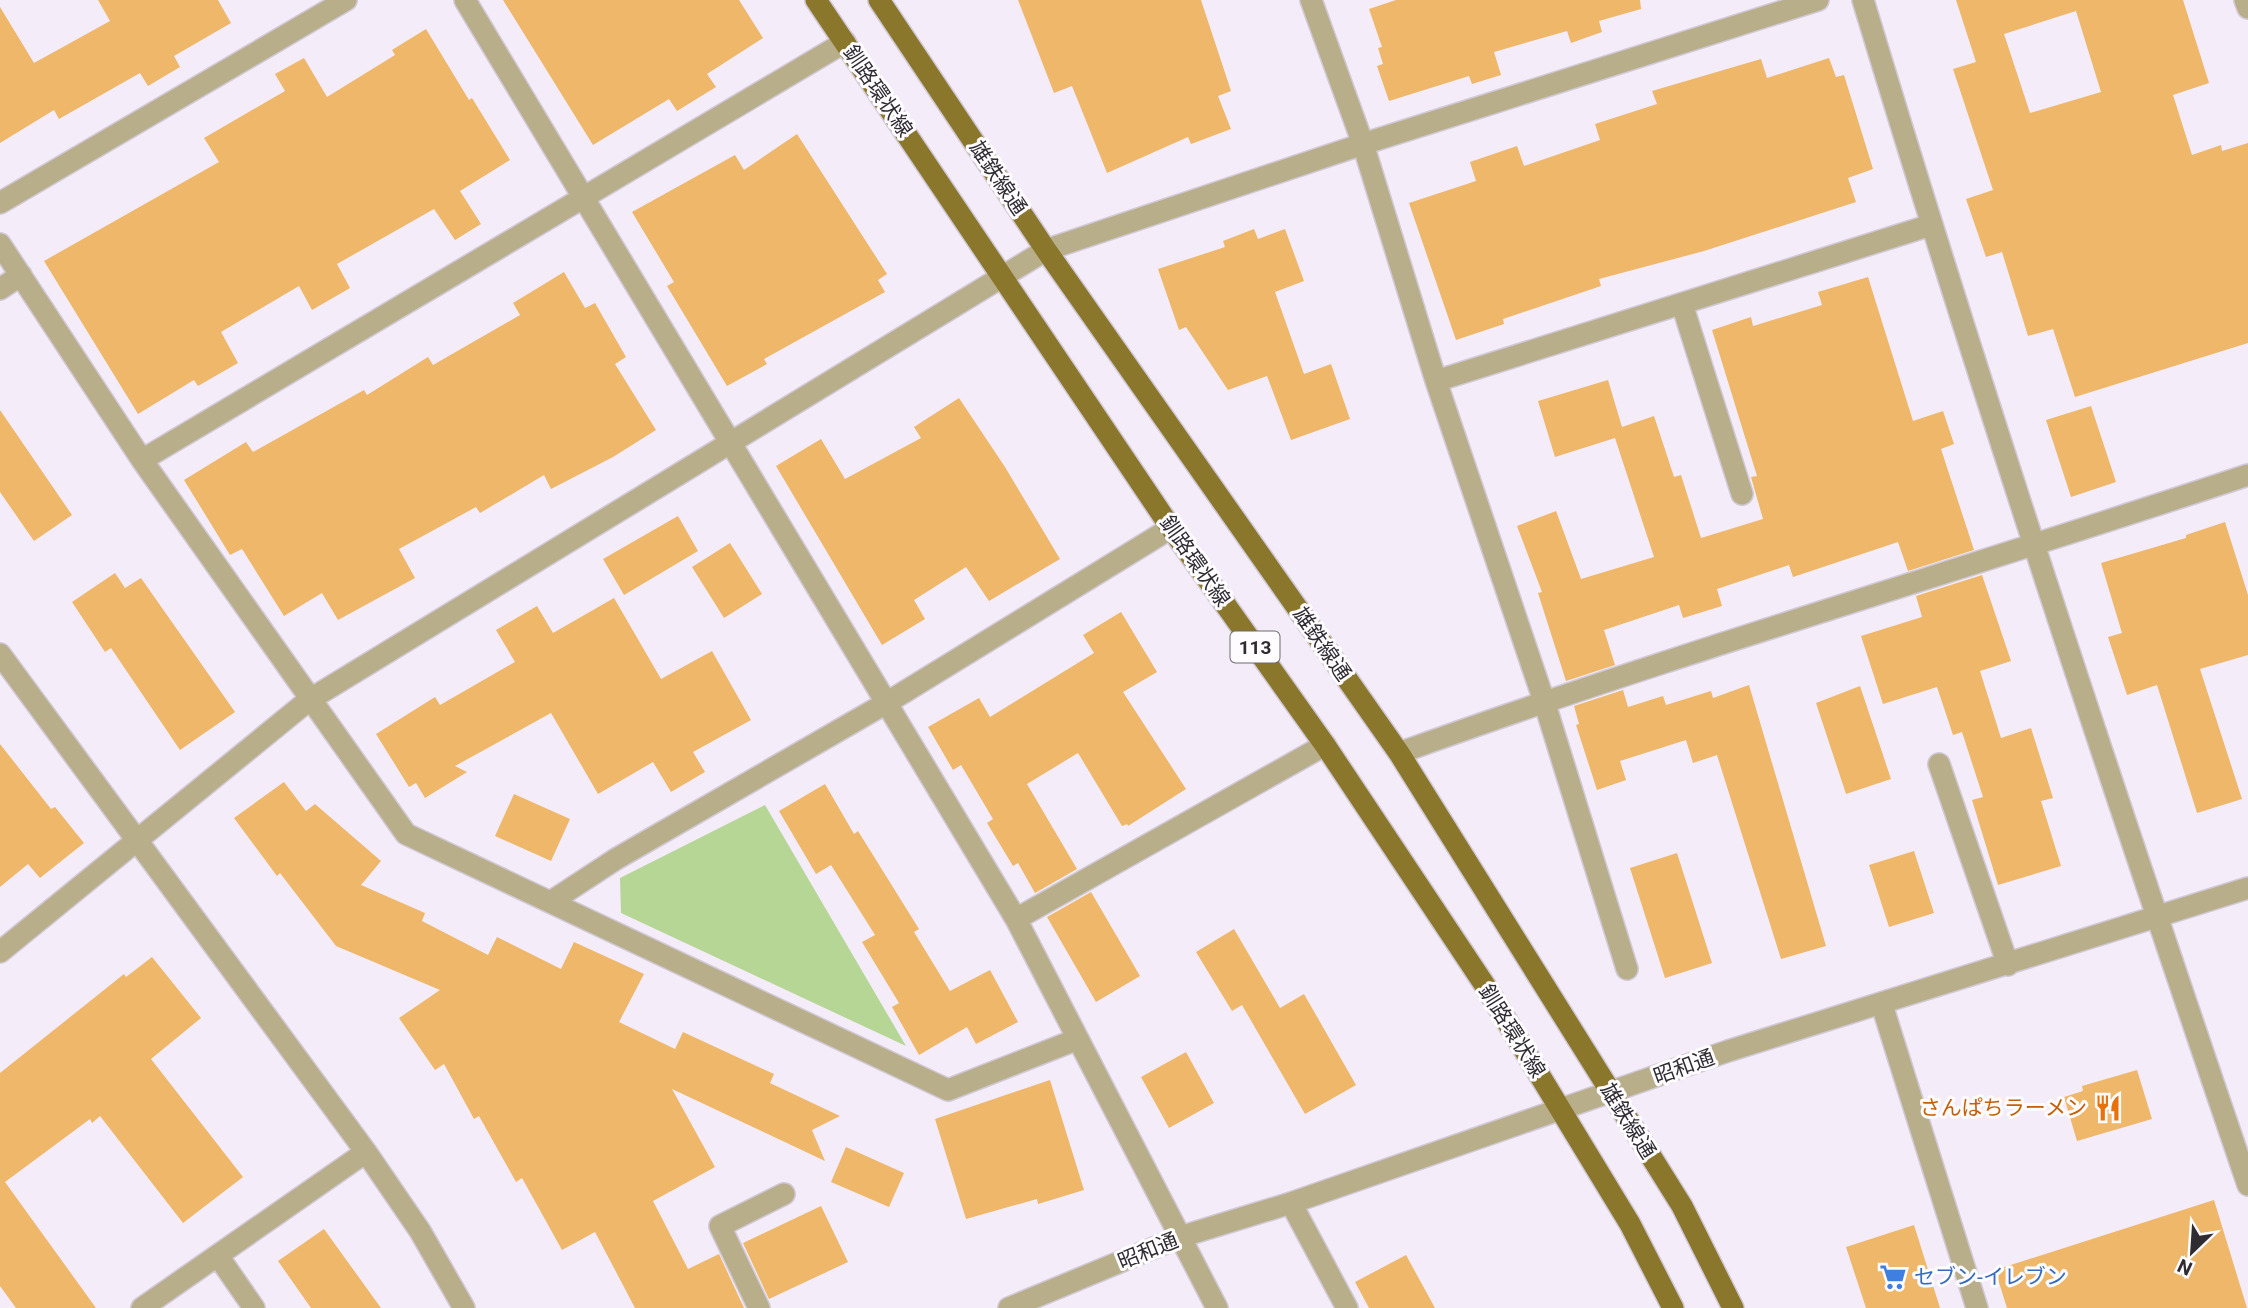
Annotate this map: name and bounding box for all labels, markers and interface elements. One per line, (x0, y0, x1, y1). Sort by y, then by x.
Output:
street label: 釧路環状線 (839, 41, 917, 141)
street label: 雄鉄線通 (965, 136, 1031, 220)
street label: 釧路環状線 (1155, 511, 1235, 611)
street label: 雄鉄線通 (1288, 603, 1356, 685)
road number: 113 (1230, 632, 1280, 662)
street label: 釧路環状線 (1474, 980, 1550, 1082)
street label: 昭和通 (1650, 1045, 1718, 1089)
street label: 雄鉄線通 (1596, 1079, 1660, 1163)
restaurant icon: さんぱちラーメン (2093, 1093, 2123, 1123)
place label: さんぱちラーメン (1920, 1096, 2087, 1120)
north arrow (2157, 1217, 2227, 1287)
street label: 昭和通 (1114, 1228, 1182, 1274)
text: N (2174, 1254, 2196, 1280)
supermarket icon: セブン-イレブン (1878, 1262, 1908, 1292)
place label: セブン-イレブン (1914, 1265, 2067, 1289)

